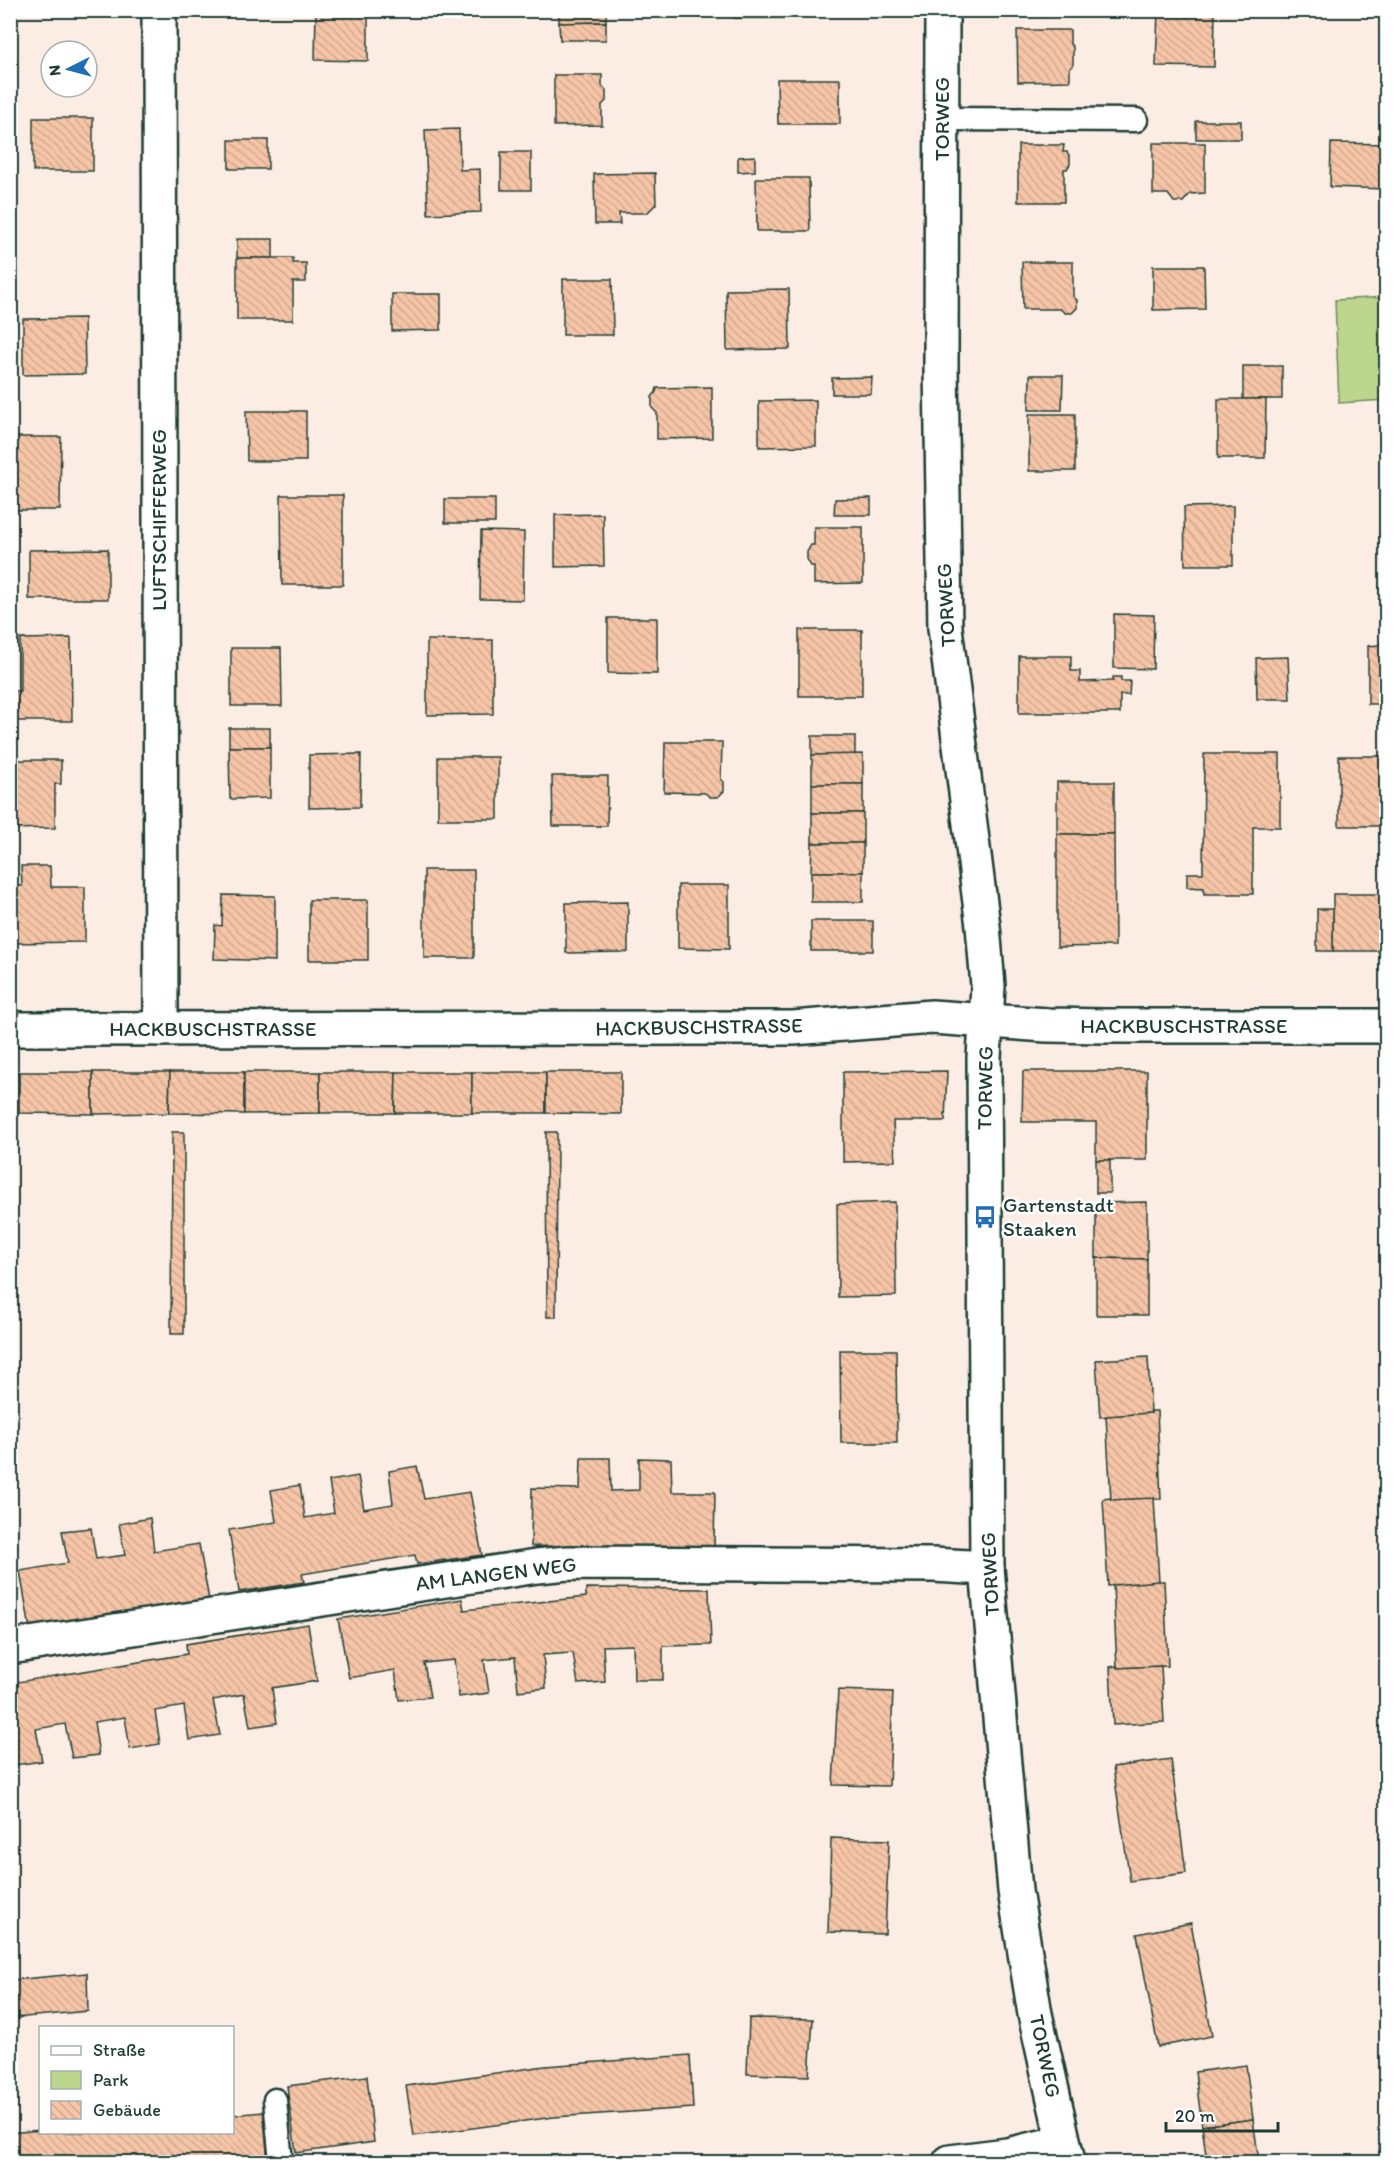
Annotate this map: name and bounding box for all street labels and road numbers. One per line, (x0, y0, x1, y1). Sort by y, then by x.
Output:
street label: TORWEG (929, 77, 954, 161)
street label: LUFTSCHIFFERWEG (146, 429, 171, 611)
street label: TORWEG (931, 562, 960, 648)
street label: HACKBUSCHSTRASSE (595, 1012, 803, 1041)
street label: HACKBUSCHSTRASSE (1080, 1013, 1288, 1038)
street label: HACKBUSCHSTRASSE (109, 1016, 317, 1041)
street label: TORWEG (971, 1046, 998, 1130)
street label: TORWEG (975, 1531, 1004, 1617)
street label: AM LANGEN WEG (414, 1551, 578, 1596)
street label: TORWEG (1025, 2012, 1066, 2100)

